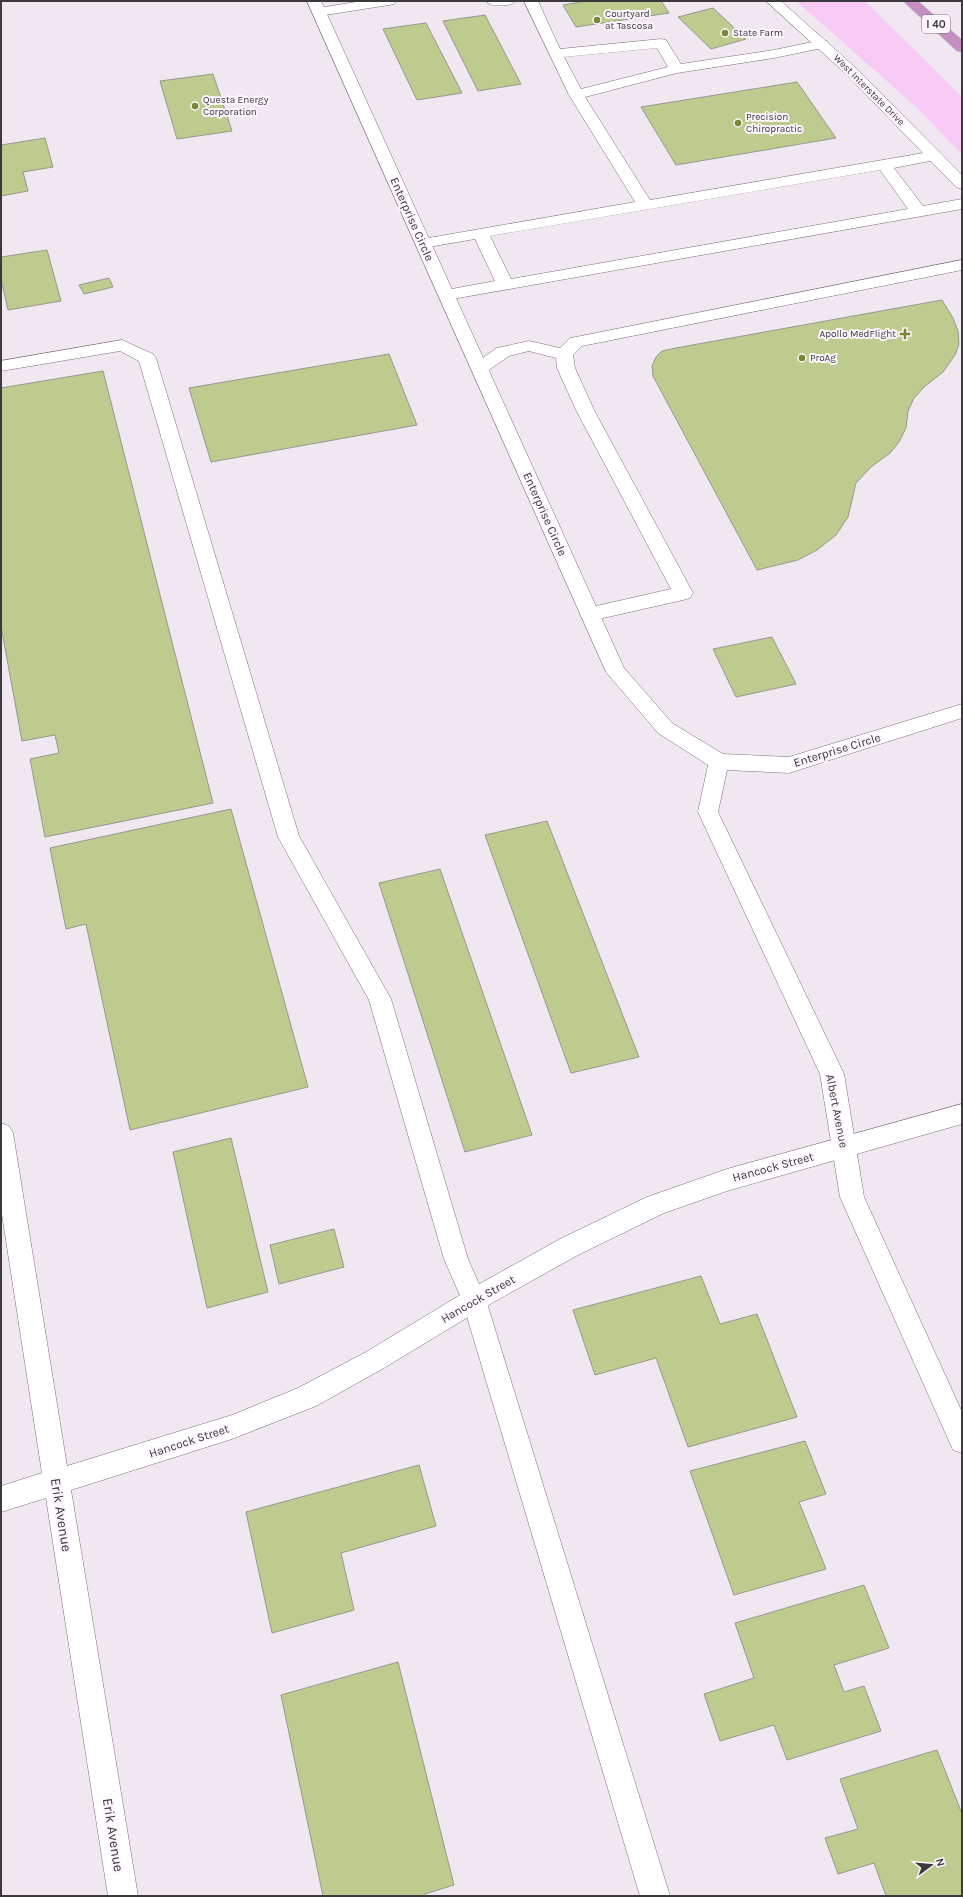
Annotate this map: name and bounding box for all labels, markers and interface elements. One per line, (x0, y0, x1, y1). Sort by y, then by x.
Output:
place label: Courtyard at Tascosa (605, 8, 653, 32)
marker: Courtyard at Tascosa (592, 15, 602, 25)
road number: I 40 (922, 15, 950, 33)
place label: State Farm (733, 27, 783, 39)
marker: State Farm (720, 28, 730, 38)
street label: West Interstate Drive (831, 52, 907, 128)
place label: Questa Energy Corporation (203, 94, 269, 118)
marker: Questa Energy Corporation (190, 101, 200, 111)
place label: Precision Chiropractic (746, 111, 802, 135)
marker: Precision Chiropractic (733, 118, 743, 128)
street label: Enterprise Circle (387, 175, 437, 263)
place label: Apollo MedFlight (820, 328, 896, 340)
marker: Apollo MedFlight (899, 328, 911, 340)
place label: ProAg (810, 352, 836, 364)
marker: ProAg (797, 353, 807, 363)
street label: Enterprise Circle (520, 470, 570, 558)
street label: Enterprise Circle (792, 730, 882, 770)
street label: Albert Avenue (823, 1073, 851, 1149)
street label: Hancock Street (731, 1149, 816, 1185)
street label: Hancock Street (438, 1272, 518, 1326)
street label: Hancock Street (147, 1421, 231, 1461)
street label: Erik Avenue (47, 1477, 75, 1553)
street label: Erik Avenue (99, 1797, 127, 1873)
north arrow (911, 1845, 951, 1885)
text: N (933, 1857, 947, 1868)

